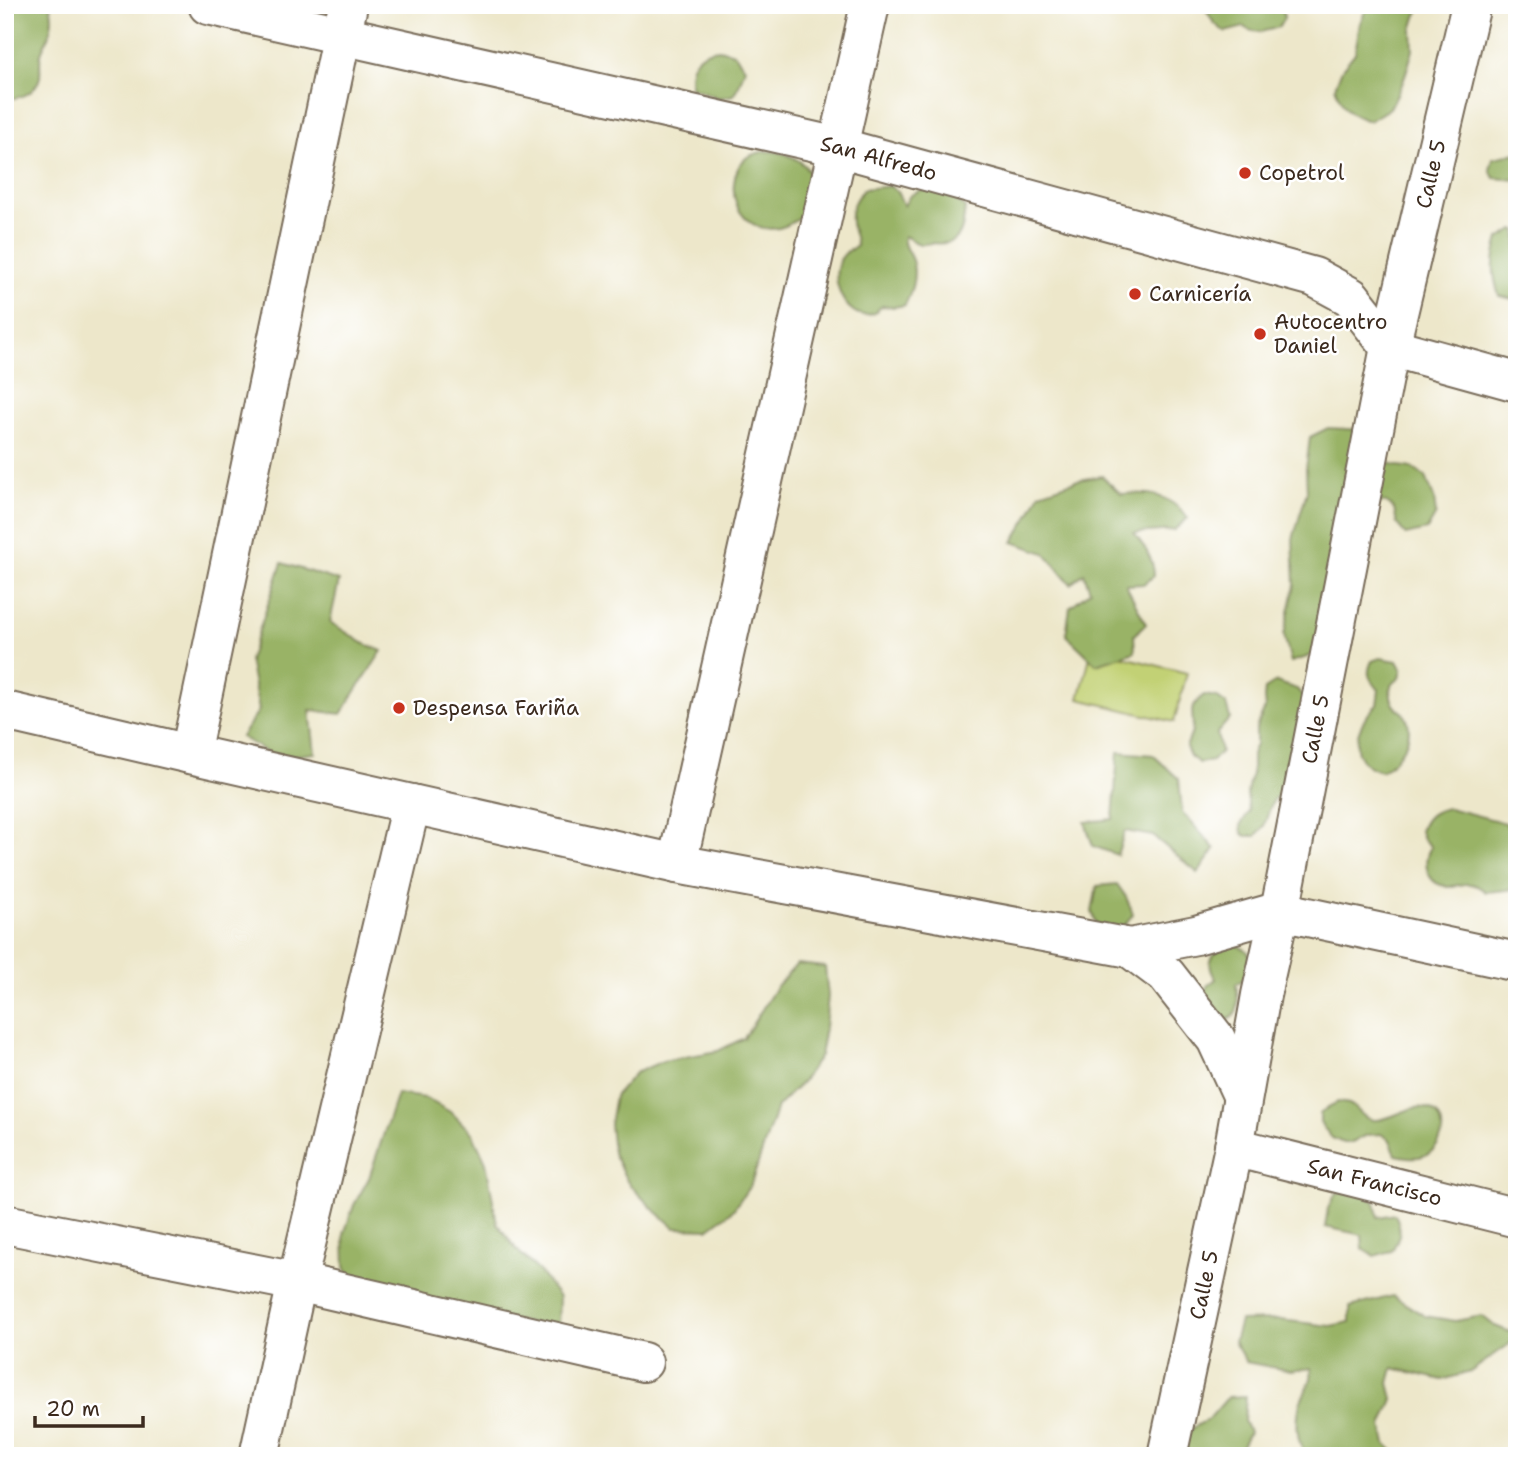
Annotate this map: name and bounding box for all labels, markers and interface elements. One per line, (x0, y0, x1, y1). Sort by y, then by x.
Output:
street label: San Alfredo (818, 129, 940, 187)
street label: Calle 5 (1409, 137, 1453, 211)
place label: Copetrol (1259, 159, 1345, 187)
marker: Copetrol (1237, 165, 1253, 181)
place label: Carnicería (1149, 280, 1251, 308)
marker: Carnicería (1127, 286, 1143, 302)
place label: Autocentro Daniel (1274, 308, 1387, 360)
marker: Autocentro Daniel (1252, 326, 1268, 342)
street label: Calle 5 (1295, 692, 1336, 766)
place label: Despensa Fariña (413, 694, 579, 722)
marker: Despensa Fariña (391, 700, 407, 716)
street label: San Francisco (1304, 1152, 1445, 1213)
street label: Calle 5 (1183, 1248, 1225, 1322)
scale bar (35, 1384, 144, 1428)
text: 20 m (46, 1395, 100, 1423)

